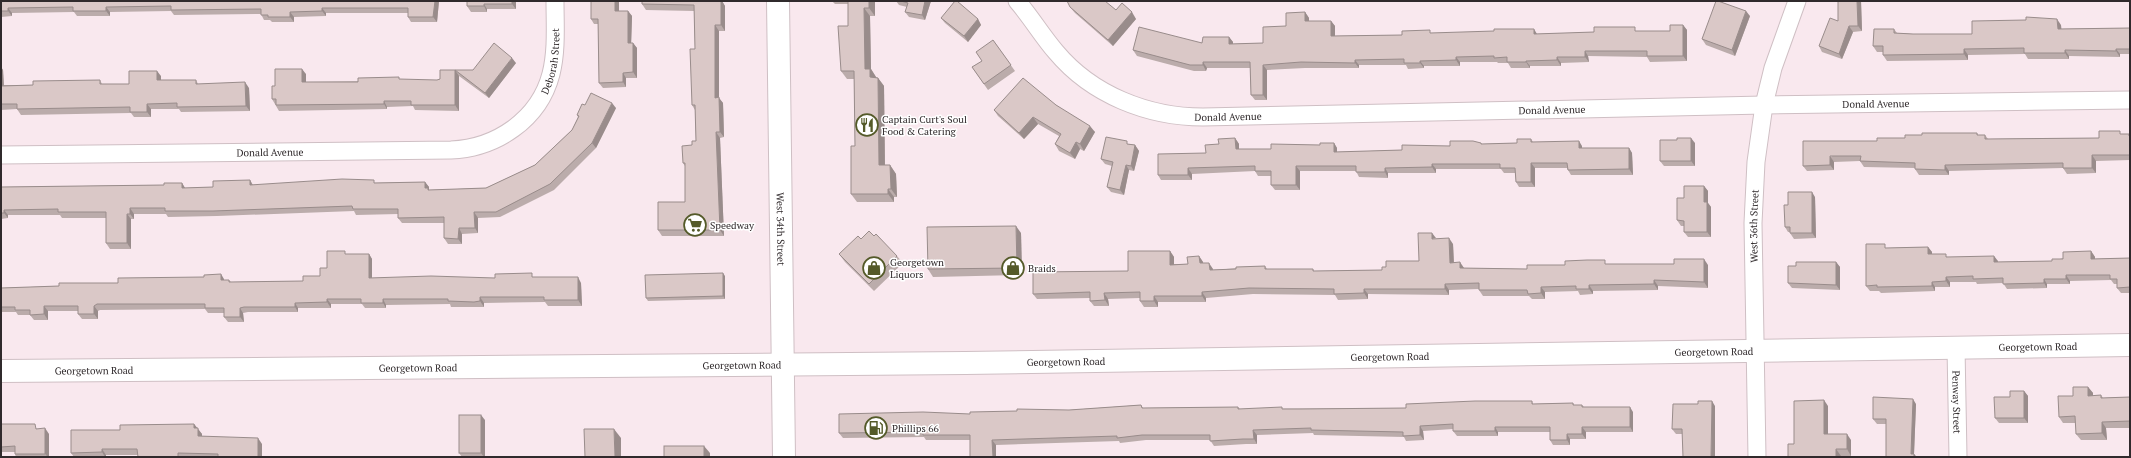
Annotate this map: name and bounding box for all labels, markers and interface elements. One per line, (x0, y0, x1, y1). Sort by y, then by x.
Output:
street label: Deborah Street (538, 28, 562, 96)
street label: Donald Avenue (1842, 97, 1910, 111)
street label: Donald Avenue (1518, 103, 1586, 117)
street label: Donald Avenue (1194, 110, 1262, 124)
restaurant icon: Captain Curt's Soul Food & Catering (854, 112, 880, 138)
place label: Captain Curt's Soul Food & Catering (882, 113, 967, 138)
street label: Donald Avenue (236, 146, 304, 159)
street label: West 36th Street (1747, 189, 1762, 263)
street label: West 34th Street (774, 192, 787, 266)
supermarket icon: Speedway (682, 212, 708, 238)
place label: Speedway (710, 219, 755, 232)
shop icon: Georgetown Liquors (861, 255, 887, 281)
shop icon: Braids (1000, 255, 1026, 281)
place label: Georgetown Liquors (890, 256, 944, 281)
place label: Braids (1028, 262, 1056, 275)
street label: Georgetown Road (1998, 340, 2078, 354)
street label: Georgetown Road (1674, 345, 1754, 359)
street label: Georgetown Road (1350, 350, 1430, 364)
street label: Georgetown Road (1026, 355, 1106, 369)
street label: Georgetown Road (703, 359, 782, 372)
street label: Georgetown Road (379, 361, 458, 375)
street label: Georgetown Road (55, 364, 134, 378)
street label: Penway Street (1949, 370, 1964, 434)
fuel station icon: Phillips 66 (863, 415, 889, 441)
place label: Phillips 66 (892, 422, 940, 435)

